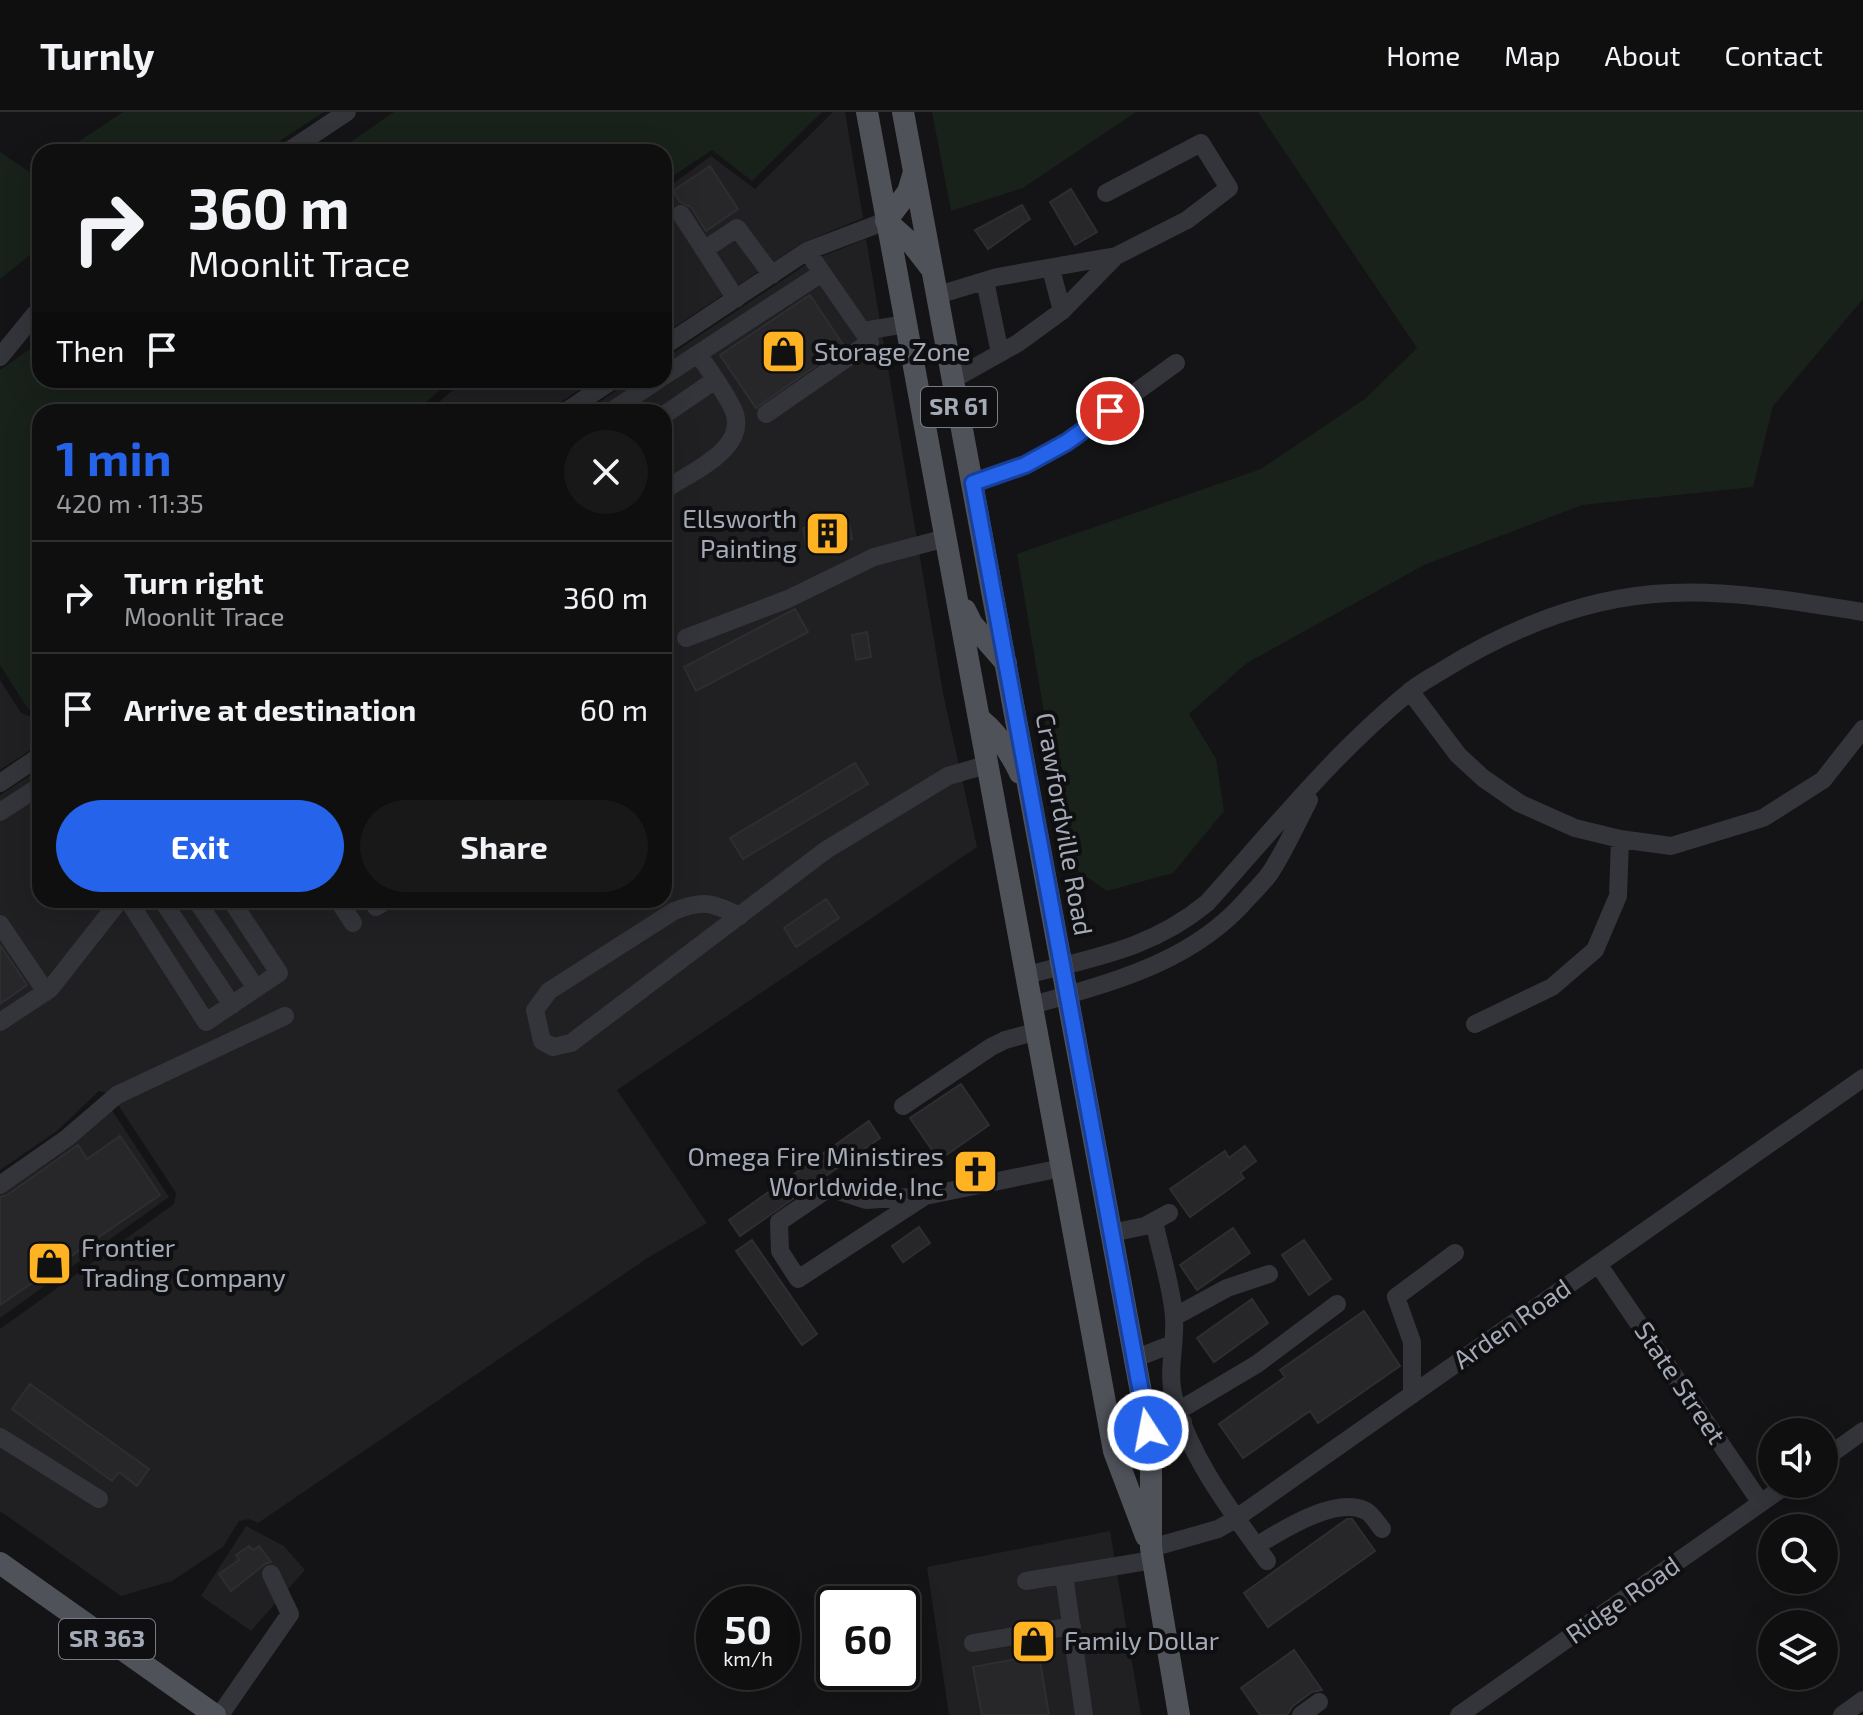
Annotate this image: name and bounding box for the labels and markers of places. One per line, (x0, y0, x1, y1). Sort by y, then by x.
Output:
shop icon: Storage Zone (759, 328, 807, 376)
place label: Storage Zone (814, 335, 971, 366)
pin (1076, 377, 1144, 445)
place label: Ellsworth Painting (682, 502, 797, 563)
building icon: Ellsworth Painting (804, 510, 852, 558)
place label: Omega Fire Ministires Worldwide, Inc (688, 1140, 944, 1201)
church icon: Omega Fire Ministires Worldwide, Inc (951, 1148, 999, 1196)
place label: Frontier Trading Company (81, 1231, 286, 1292)
shop icon: Frontier Trading Company (26, 1239, 74, 1287)
shop icon: Family Dollar (1009, 1617, 1057, 1665)
place label: Family Dollar (1064, 1624, 1219, 1655)

